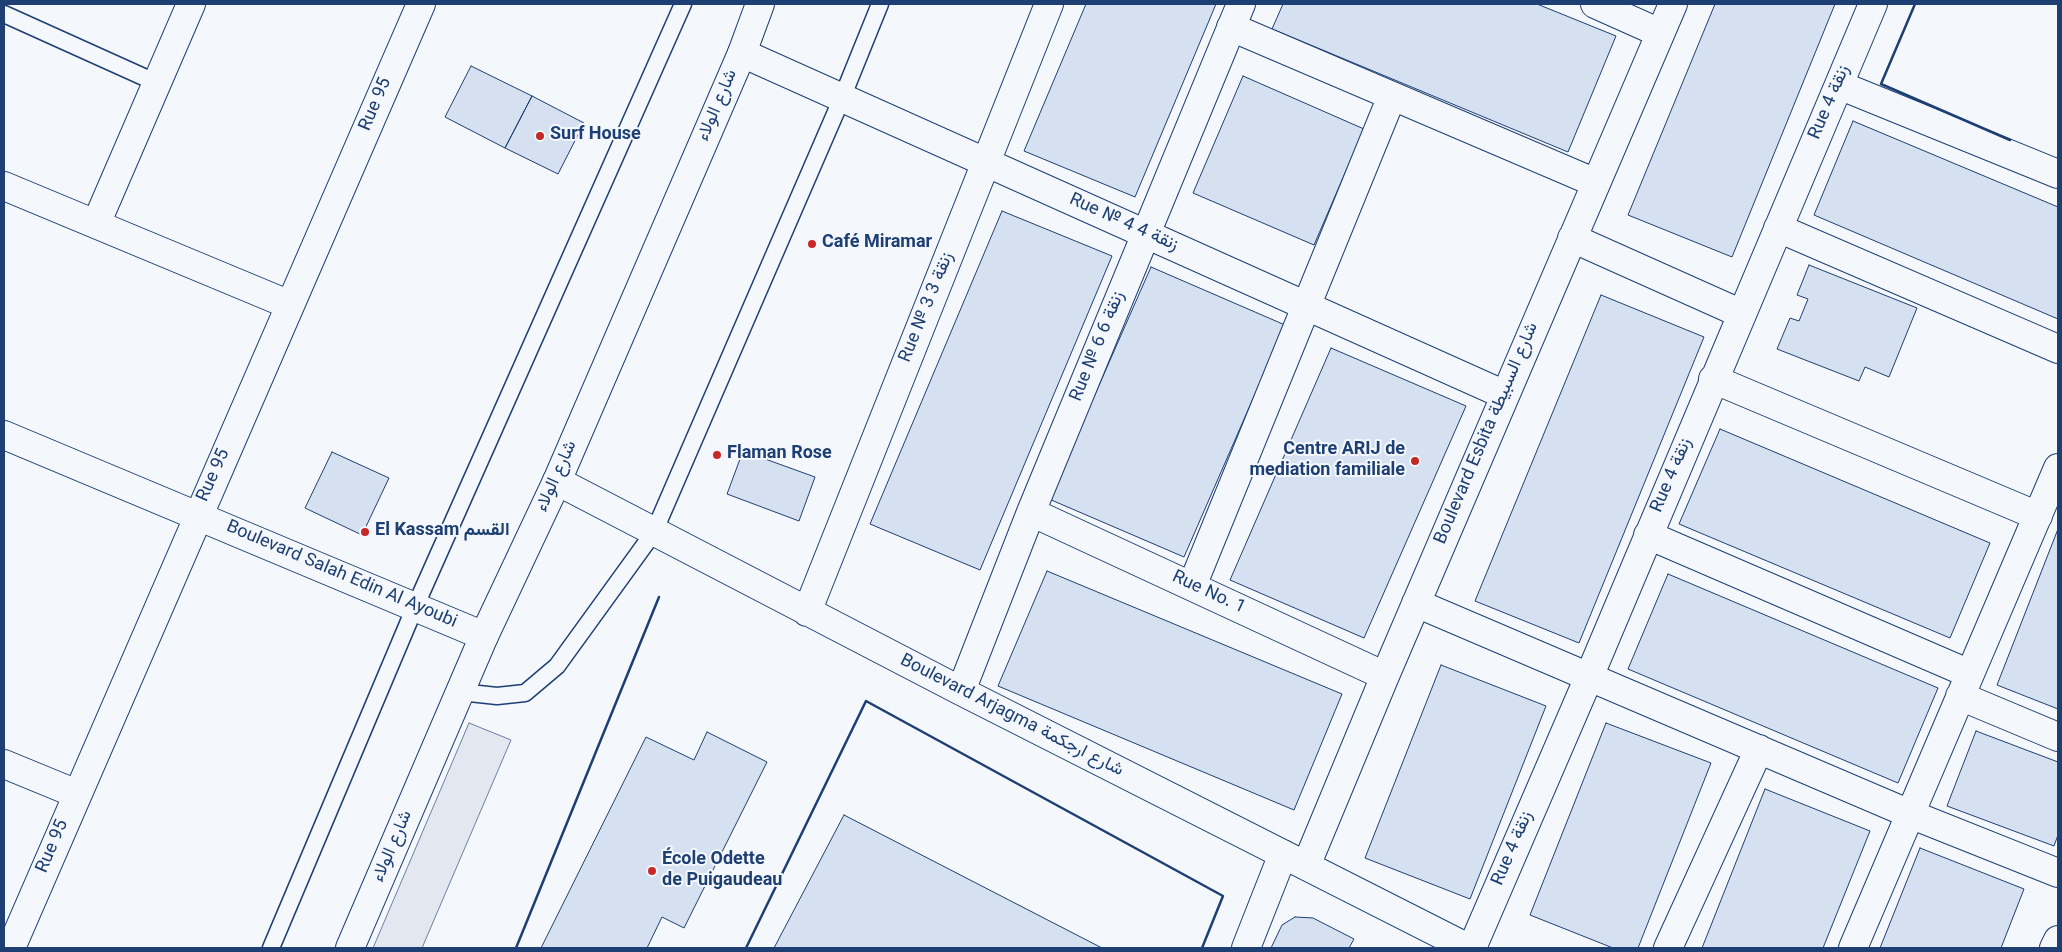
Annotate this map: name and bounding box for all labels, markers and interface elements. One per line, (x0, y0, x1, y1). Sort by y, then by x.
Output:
street label: Rue 4 زنقة (1806, 63, 1856, 143)
street label: شارع الولاء (694, 67, 744, 145)
street label: Rue 95 (356, 75, 398, 135)
place label: Surf House (550, 125, 641, 147)
marker: Surf House (534, 130, 546, 142)
street label: Rue № 4 زنقة 4 (1065, 190, 1181, 258)
place label: Café Miramar (822, 233, 932, 255)
marker: Café Miramar (806, 238, 818, 250)
street label: Rue № 3 زنقة 3 (896, 250, 960, 366)
street label: Rue № 6 زنقة 6 (1067, 289, 1131, 405)
street label: Boulevard Esbita شارع السبيطة (1431, 320, 1545, 548)
street label: Rue 4 زنقة (1648, 436, 1698, 516)
street label: شارع الولاء (533, 438, 583, 516)
place label: Centre ARIJ de mediation familiale (1249, 440, 1405, 482)
place label: Flaman Rose (727, 444, 832, 466)
street label: Rue 95 (194, 446, 236, 506)
marker: Flaman Rose (711, 449, 723, 461)
marker: Centre ARIJ de mediation familiale (1409, 455, 1421, 467)
street label: Boulevard Salah Edin Al Ayoubi (222, 517, 460, 635)
place label: El Kassam القسم (375, 521, 510, 543)
marker: El Kassam القسم (359, 526, 371, 538)
street label: Rue No. 1 (1168, 568, 1248, 620)
street label: Boulevard Arjagma شارع ارجكمة (896, 651, 1126, 783)
street label: شارع الولاء (369, 808, 419, 886)
street label: Rue 4 زنقة (1489, 809, 1539, 889)
street label: Rue 95 (33, 817, 75, 877)
place label: École Odette de Puigaudeau (662, 850, 782, 892)
marker: École Odette de Puigaudeau (646, 865, 658, 877)

